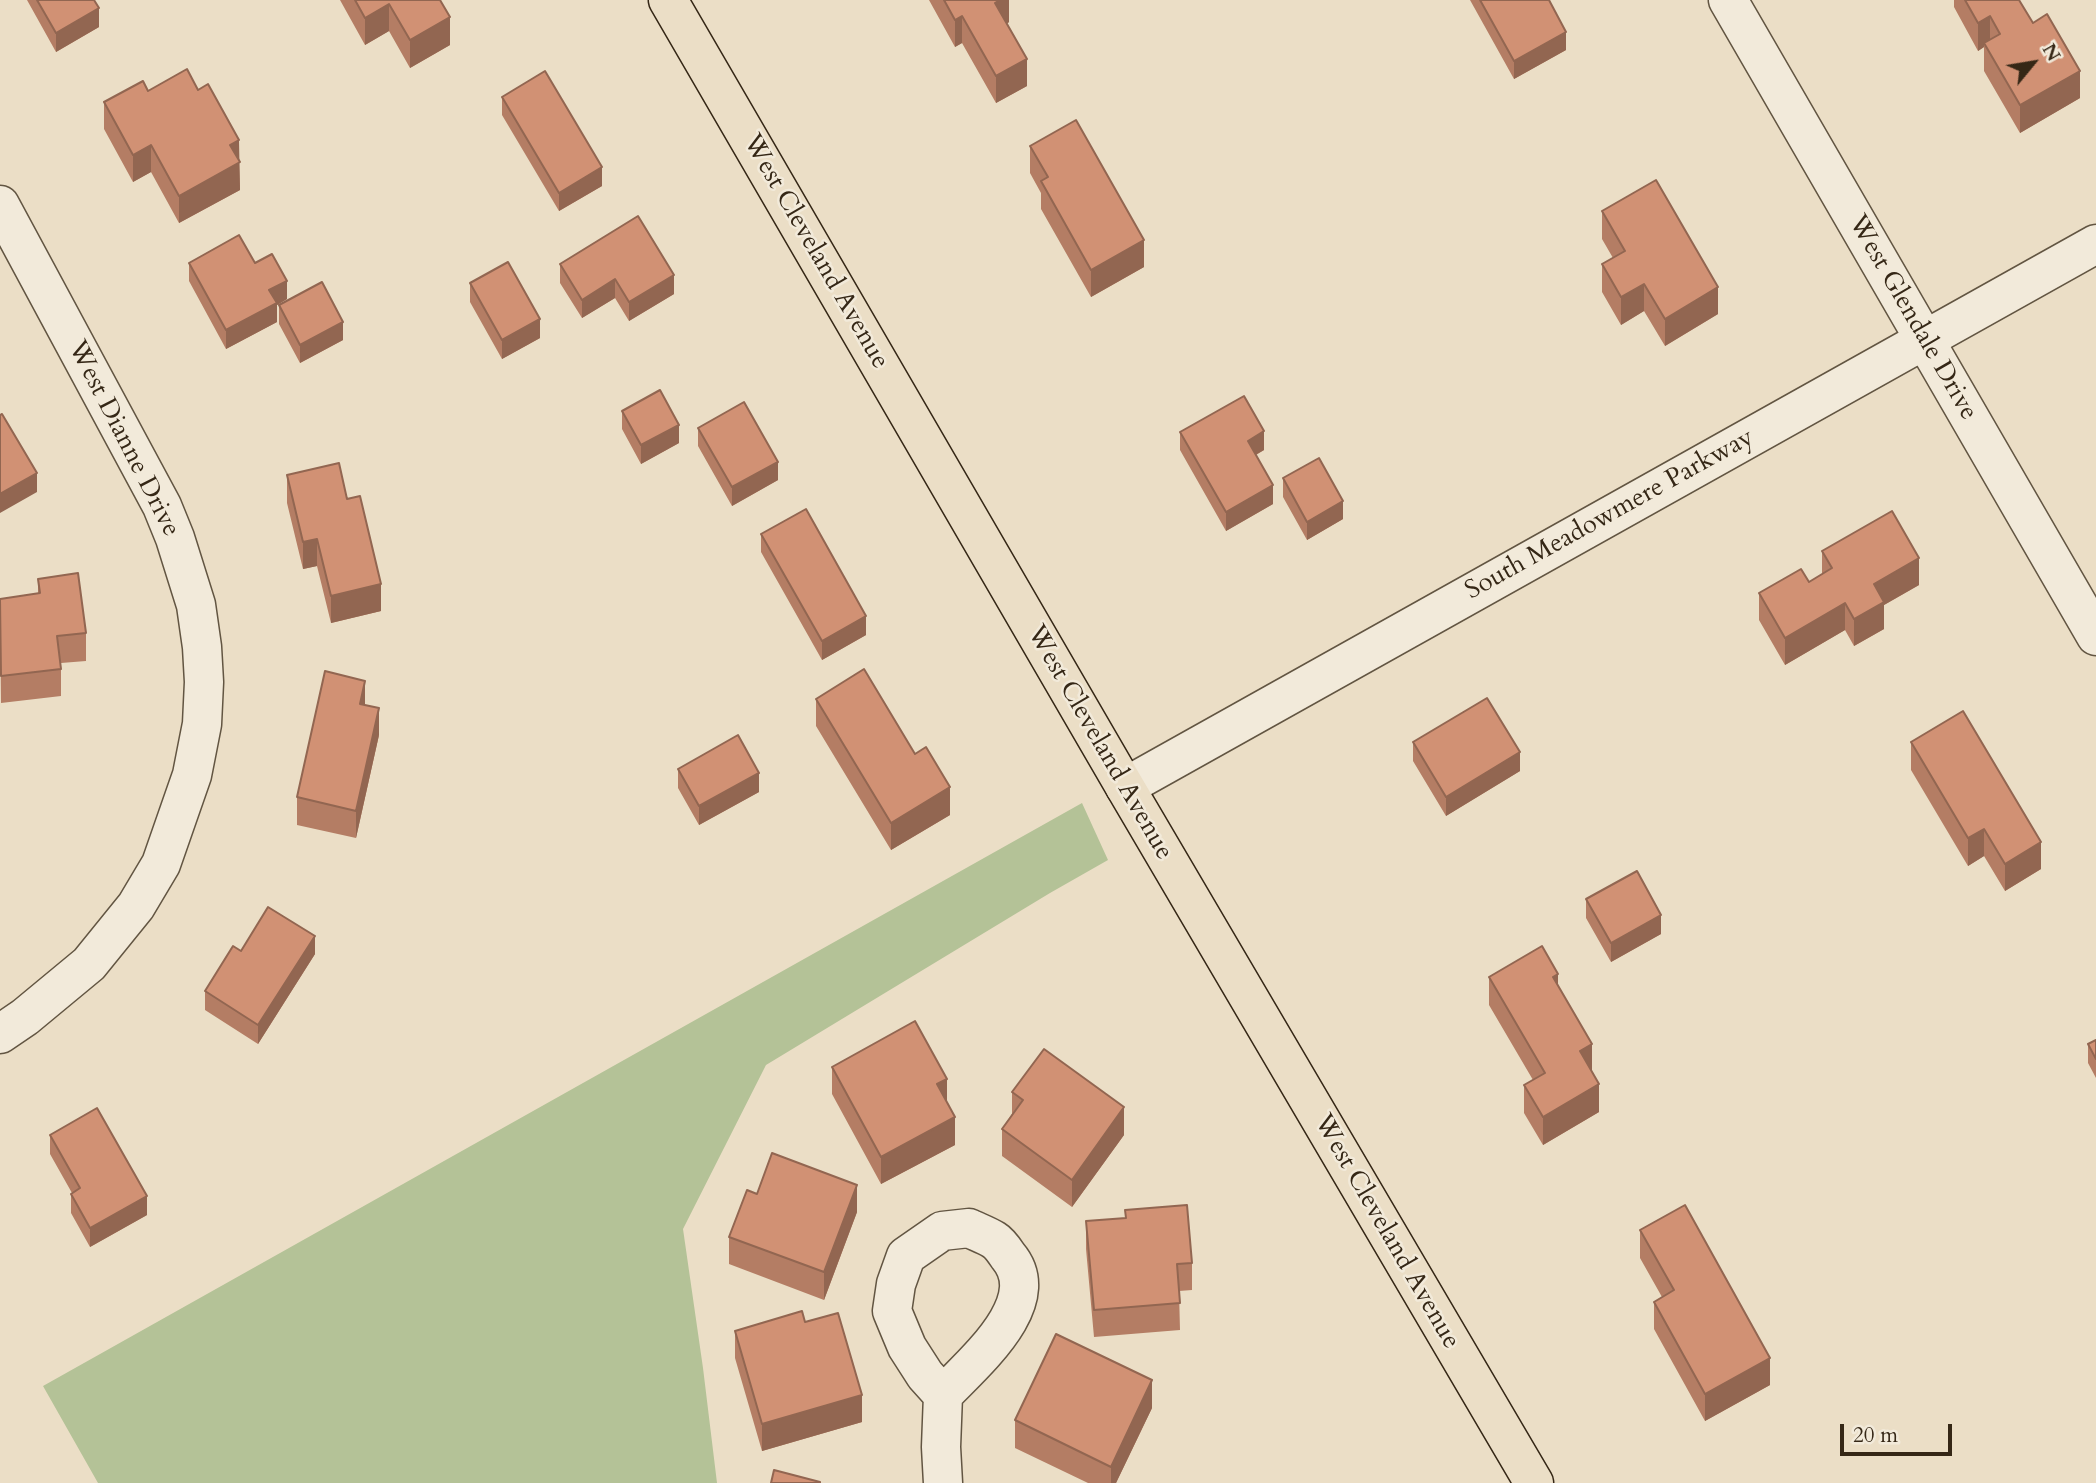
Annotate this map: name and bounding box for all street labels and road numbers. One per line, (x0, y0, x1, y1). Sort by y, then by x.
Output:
street label: West Cleveland Avenue (735, 129, 895, 375)
street label: West Glendale Drive (1841, 210, 1983, 426)
street label: West Dianne Drive (60, 336, 186, 542)
street label: South Meadowmere Parkway (1460, 423, 1760, 607)
street label: West Cleveland Avenue (1019, 620, 1179, 866)
street label: West Cleveland Avenue (1306, 1109, 1466, 1355)

